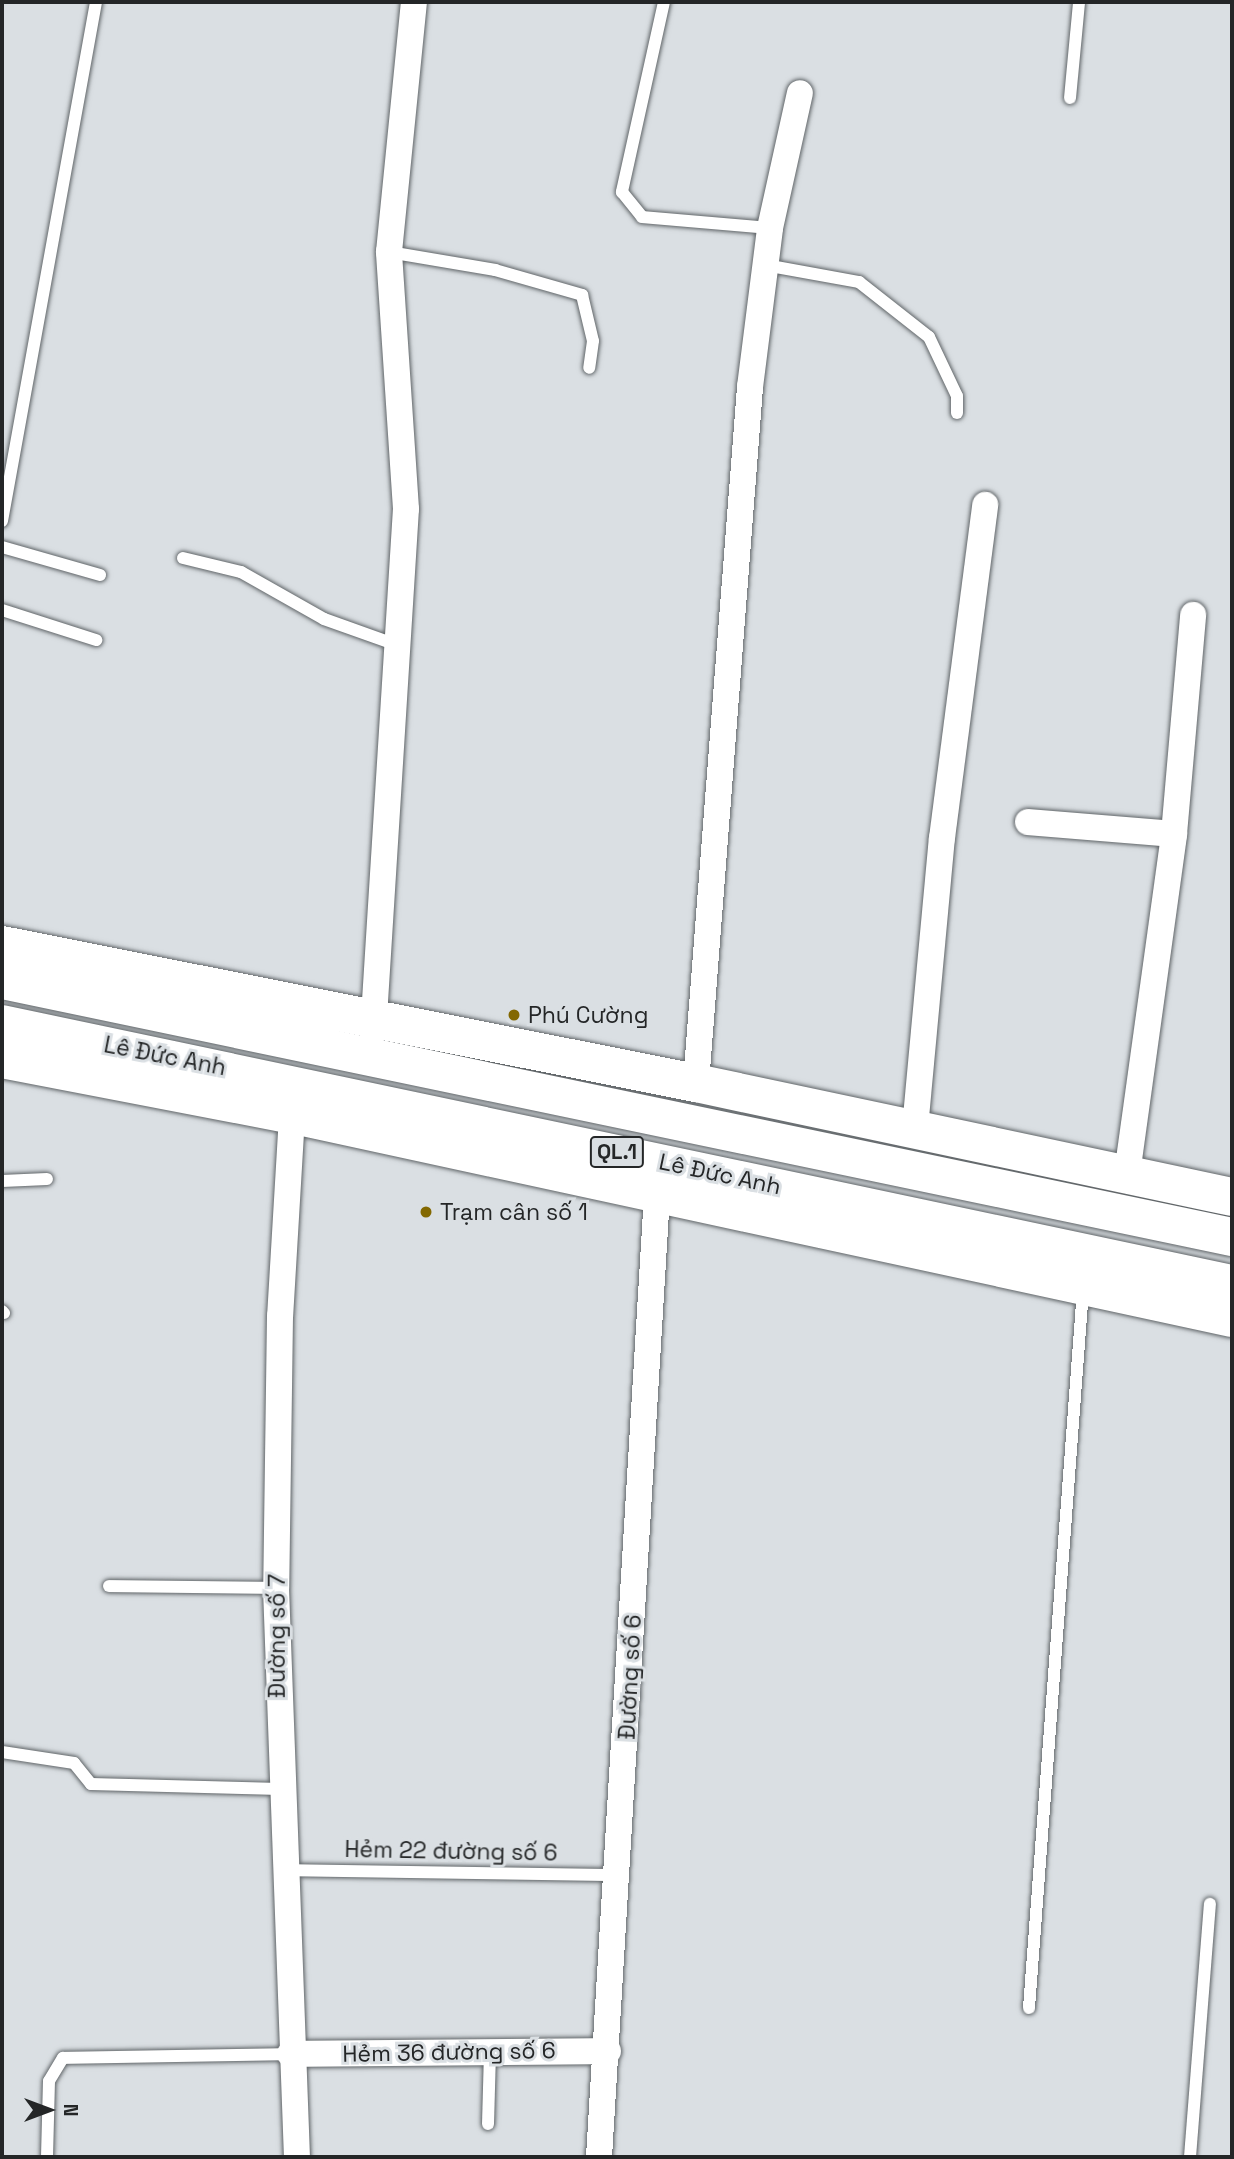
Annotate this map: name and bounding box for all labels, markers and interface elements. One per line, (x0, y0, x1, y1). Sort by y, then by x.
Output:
place label: Phú Cường (528, 1001, 648, 1029)
marker: Phú Cường (506, 1007, 522, 1023)
street label: Lê Đức Anh (101, 1031, 229, 1081)
road number: QL.1 (589, 1134, 645, 1170)
street label: Lê Đức Anh (656, 1148, 784, 1200)
place label: Trạm cân số 1 (440, 1198, 588, 1226)
marker: Trạm cân số 1 (418, 1204, 434, 1220)
street label: Đường số 7 (263, 1574, 291, 1698)
street label: Đường số 6 (613, 1614, 647, 1740)
street label: Hẻm 22 đường số 6 (344, 1835, 558, 1867)
street label: Hẻm 36 đường số 6 (342, 2036, 556, 2068)
north arrow (14, 2075, 84, 2145)
text: N (58, 2104, 83, 2116)

